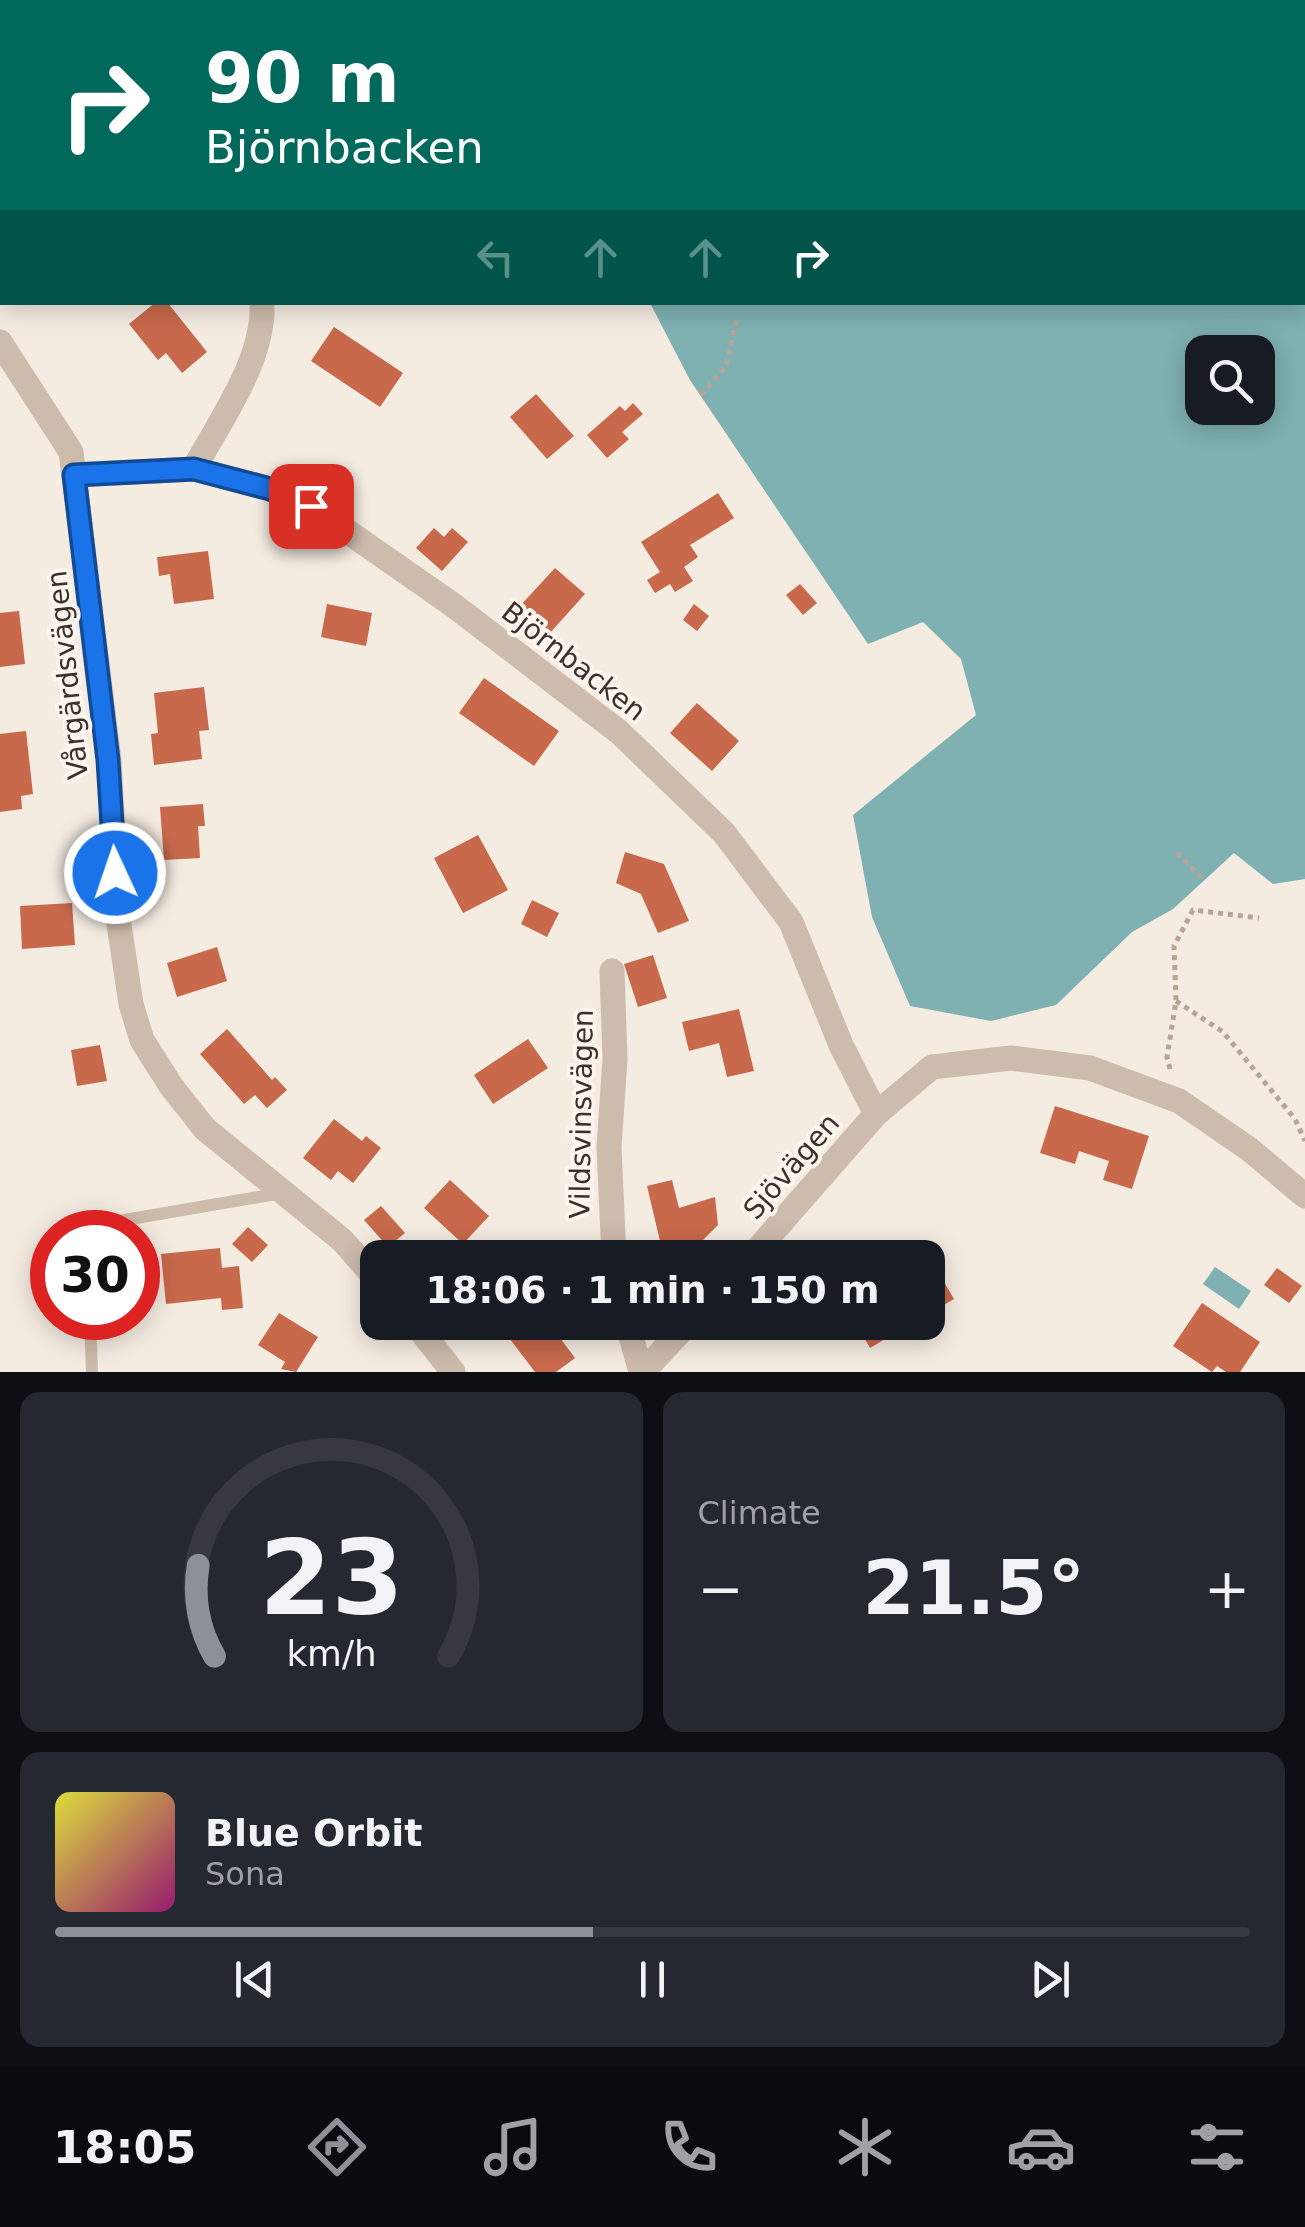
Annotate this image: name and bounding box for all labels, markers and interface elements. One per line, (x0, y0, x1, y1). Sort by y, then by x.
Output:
text: 90 m (205, 37, 400, 119)
icon: right (40, 40, 170, 170)
text: Björnbacken (205, 121, 484, 174)
icon: left (468, 230, 523, 285)
icon: ahead (573, 230, 628, 285)
icon: ahead (678, 230, 733, 285)
icon: right (783, 230, 838, 285)
map controls (1185, 335, 1275, 425)
button: search (1185, 335, 1275, 425)
pin (269, 464, 354, 549)
icon: arrive (284, 479, 339, 534)
street label: Vårgärdsvägen (40, 569, 95, 781)
street label: Björnbacken (495, 595, 652, 728)
position arrow (63, 821, 167, 925)
street label: Vildsvinsvägen (563, 1009, 600, 1219)
street label: Sjövägen (737, 1107, 846, 1226)
speed limit sign: 30 (30, 1210, 160, 1340)
text: 18:06 · 1 min · 150 m (425, 1268, 880, 1312)
text: Climate (698, 1494, 821, 1532)
text: 23 (259, 1517, 404, 1639)
text: 21.5° (862, 1544, 1085, 1632)
text: − (698, 1557, 744, 1621)
text: + (1204, 1557, 1250, 1621)
text: km/h (286, 1633, 376, 1674)
text: Blue Orbit (205, 1811, 422, 1855)
text: Sona (205, 1855, 285, 1893)
icon: previous (227, 1952, 282, 2007)
icon: pause (625, 1952, 680, 2007)
icon: next (1023, 1952, 1078, 2007)
icon: directions (302, 2112, 372, 2182)
icon: music (478, 2112, 548, 2182)
icon: phone (654, 2112, 724, 2182)
icon: climate (830, 2112, 900, 2182)
icon: car (1006, 2112, 1076, 2182)
icon: filters (1182, 2112, 1252, 2182)
text: 18:05 (53, 2121, 196, 2174)

